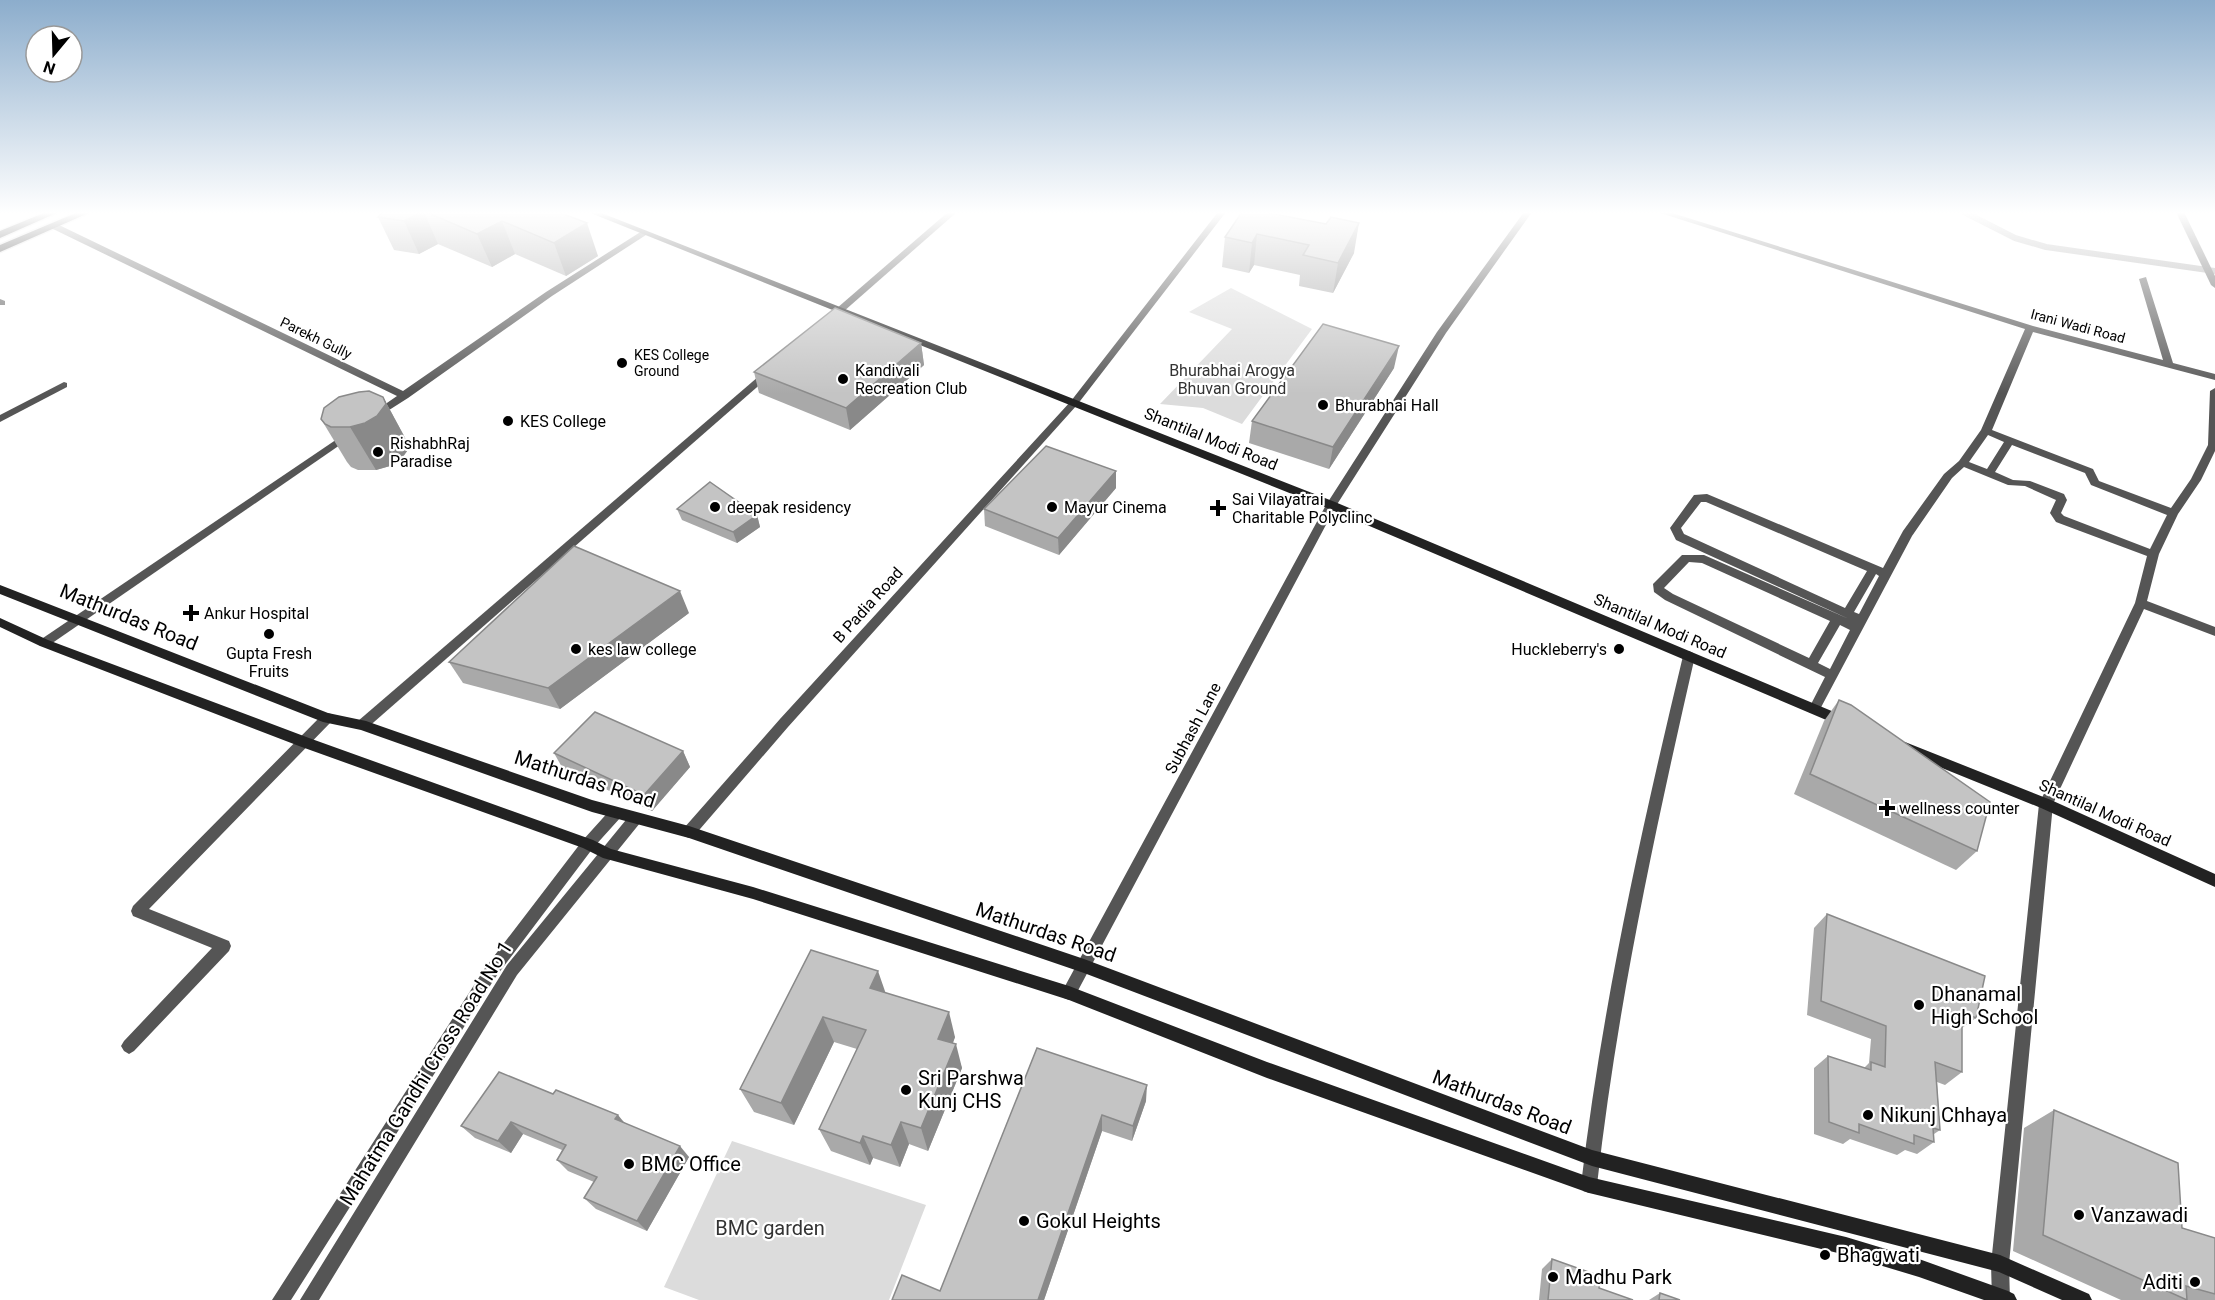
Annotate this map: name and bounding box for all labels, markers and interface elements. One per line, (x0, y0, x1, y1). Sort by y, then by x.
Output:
north arrow (24, 24, 84, 84)
text: N (41, 57, 58, 79)
street label: Irani Wadi Road (2029, 306, 2127, 346)
street label: Parekh Gully (278, 314, 355, 362)
place label: KES College Ground (634, 347, 709, 379)
marker: KES College Ground (615, 356, 629, 370)
place label: Kandivali Recreation Club (855, 361, 967, 398)
park label: Bhurabhai Arogya Bhuvan Ground (1169, 361, 1295, 398)
marker: Kandivali Recreation Club (836, 372, 850, 386)
place label: Bhurabhai Hall (1335, 396, 1439, 415)
marker: Bhurabhai Hall (1316, 398, 1330, 412)
street label: Shantilal Modi Road (1142, 404, 1280, 474)
place label: KES College (520, 412, 606, 431)
marker: KES College (501, 414, 515, 428)
place label: RishabhRaj Paradise (390, 434, 470, 471)
marker: RishabhRaj Paradise (371, 445, 385, 459)
place label: Sai Vilayatrai Charitable Polyclinc (1232, 490, 1372, 527)
place label: deepak residency (727, 498, 851, 517)
place label: Mayur Cinema (1064, 498, 1167, 517)
marker: Sai Vilayatrai Charitable Polyclinc (1209, 499, 1227, 517)
marker: deepak residency (708, 500, 722, 514)
marker: Mayur Cinema (1045, 500, 1059, 514)
street label: B Padia Road (829, 563, 907, 647)
street label: Mathurdas Road (56, 578, 202, 656)
street label: Shantilal Modi Road (1591, 589, 1729, 663)
marker: Ankur Hospital (182, 604, 200, 622)
place label: Ankur Hospital (204, 604, 309, 623)
marker: Gupta Fresh Fruits (262, 627, 276, 641)
place label: kes law college (588, 640, 696, 659)
place label: Huckleberry's (1511, 640, 1607, 659)
marker: kes law college (569, 642, 583, 656)
marker: Huckleberry's (1612, 642, 1626, 656)
place label: Gupta Fresh Fruits (226, 644, 312, 681)
street label: Subhash Lane (1161, 679, 1225, 777)
street label: Mathurdas Road (511, 745, 659, 813)
street label: Shantilal Modi Road (2036, 775, 2174, 851)
place label: wellness counter (1899, 799, 2020, 818)
marker: wellness counter (1880, 801, 1894, 815)
street label: Mathurdas Road (973, 897, 1119, 967)
street label: Mahatma Gandhi Cross Road No 1 (334, 936, 518, 1210)
place label: Dhanamal High School (1931, 982, 2038, 1029)
marker: Dhanamal High School (1912, 998, 1926, 1012)
street label: Mathurdas Road (1429, 1064, 1575, 1140)
place label: Sri Parshwa Kunj CHS (918, 1066, 1024, 1113)
marker: Sri Parshwa Kunj CHS (899, 1083, 913, 1097)
place label: Nikunj Chhaya (1880, 1103, 2007, 1127)
marker: Nikunj Chhaya (1861, 1108, 1875, 1122)
place label: BMC Office (641, 1152, 741, 1176)
marker: BMC Office (622, 1157, 636, 1171)
place label: Vanzawadi (2091, 1203, 2188, 1227)
marker: Vanzawadi (2072, 1208, 2086, 1222)
place label: Gokul Heights (1036, 1209, 1161, 1233)
marker: Gokul Heights (1017, 1214, 1031, 1228)
park label: BMC garden (715, 1216, 825, 1240)
place label: Bhagwati (1837, 1243, 1920, 1267)
marker: Bhagwati (1818, 1248, 1832, 1262)
place label: Madhu Park (1565, 1265, 1673, 1289)
marker: Madhu Park (1546, 1270, 1560, 1284)
place label: Aditi (2142, 1270, 2183, 1294)
marker: Aditi (2188, 1275, 2202, 1289)

